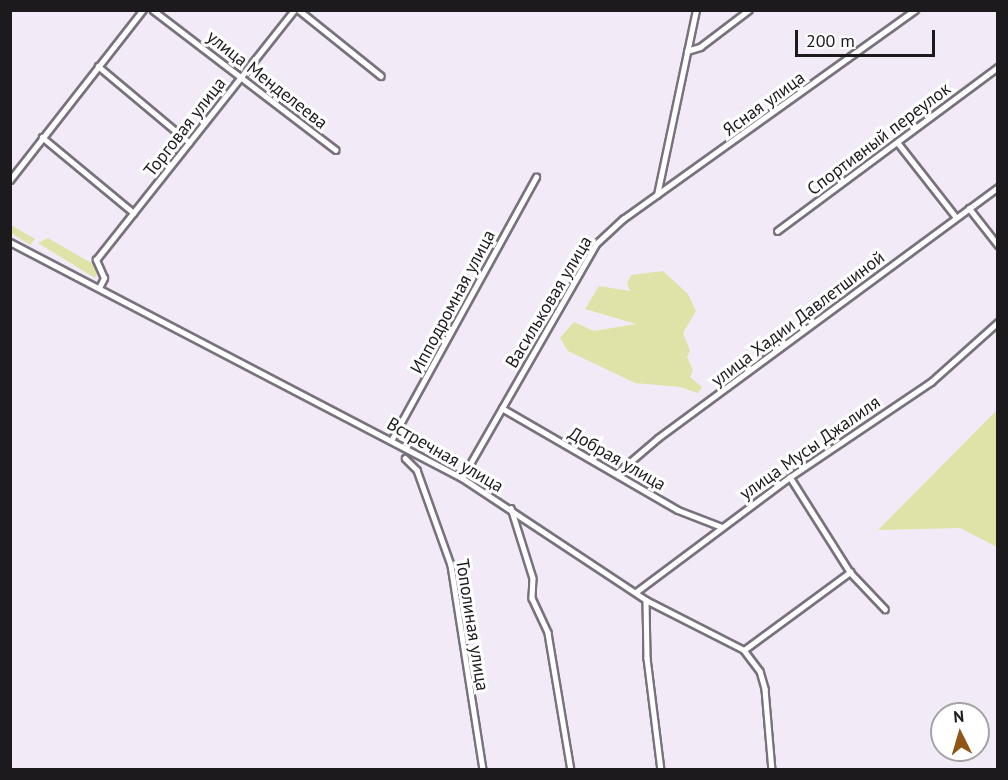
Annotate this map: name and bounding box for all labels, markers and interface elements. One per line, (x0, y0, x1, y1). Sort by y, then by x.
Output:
scale bar (798, 18, 938, 56)
street label: улица Менделеева (202, 26, 332, 134)
text: 200 m (806, 29, 855, 52)
street label: Ясная улица (719, 67, 809, 141)
street label: Торговая улица (140, 73, 230, 181)
street label: Спортивный переулок (803, 78, 955, 200)
street label: Ипподромная улица (406, 226, 500, 378)
street label: Васильковая улица (501, 232, 597, 372)
street label: улица Хадии Давлетшиной (707, 246, 889, 392)
street label: улица Мусы Джалиля (735, 391, 885, 505)
street label: Встречная улица (383, 413, 507, 497)
street label: Добрая улица (565, 422, 669, 496)
street label: Тополиная улица (451, 558, 493, 692)
north arrow (930, 702, 990, 762)
text: N (952, 706, 965, 726)

